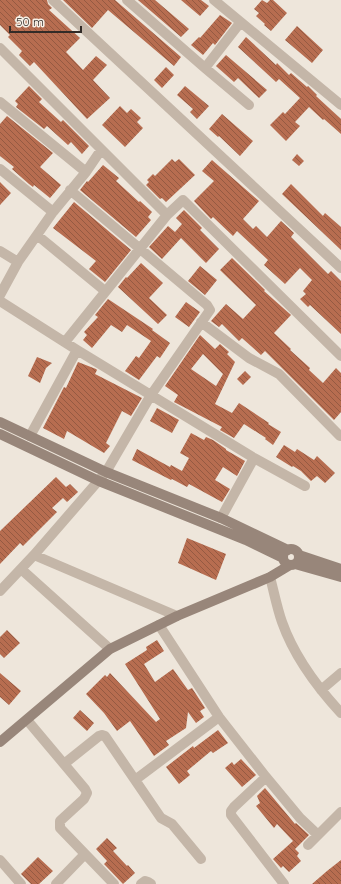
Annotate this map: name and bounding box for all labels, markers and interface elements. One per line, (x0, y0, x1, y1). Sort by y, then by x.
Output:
scale bar (10, 8, 81, 34)
text: 50 m (16, 14, 44, 29)

